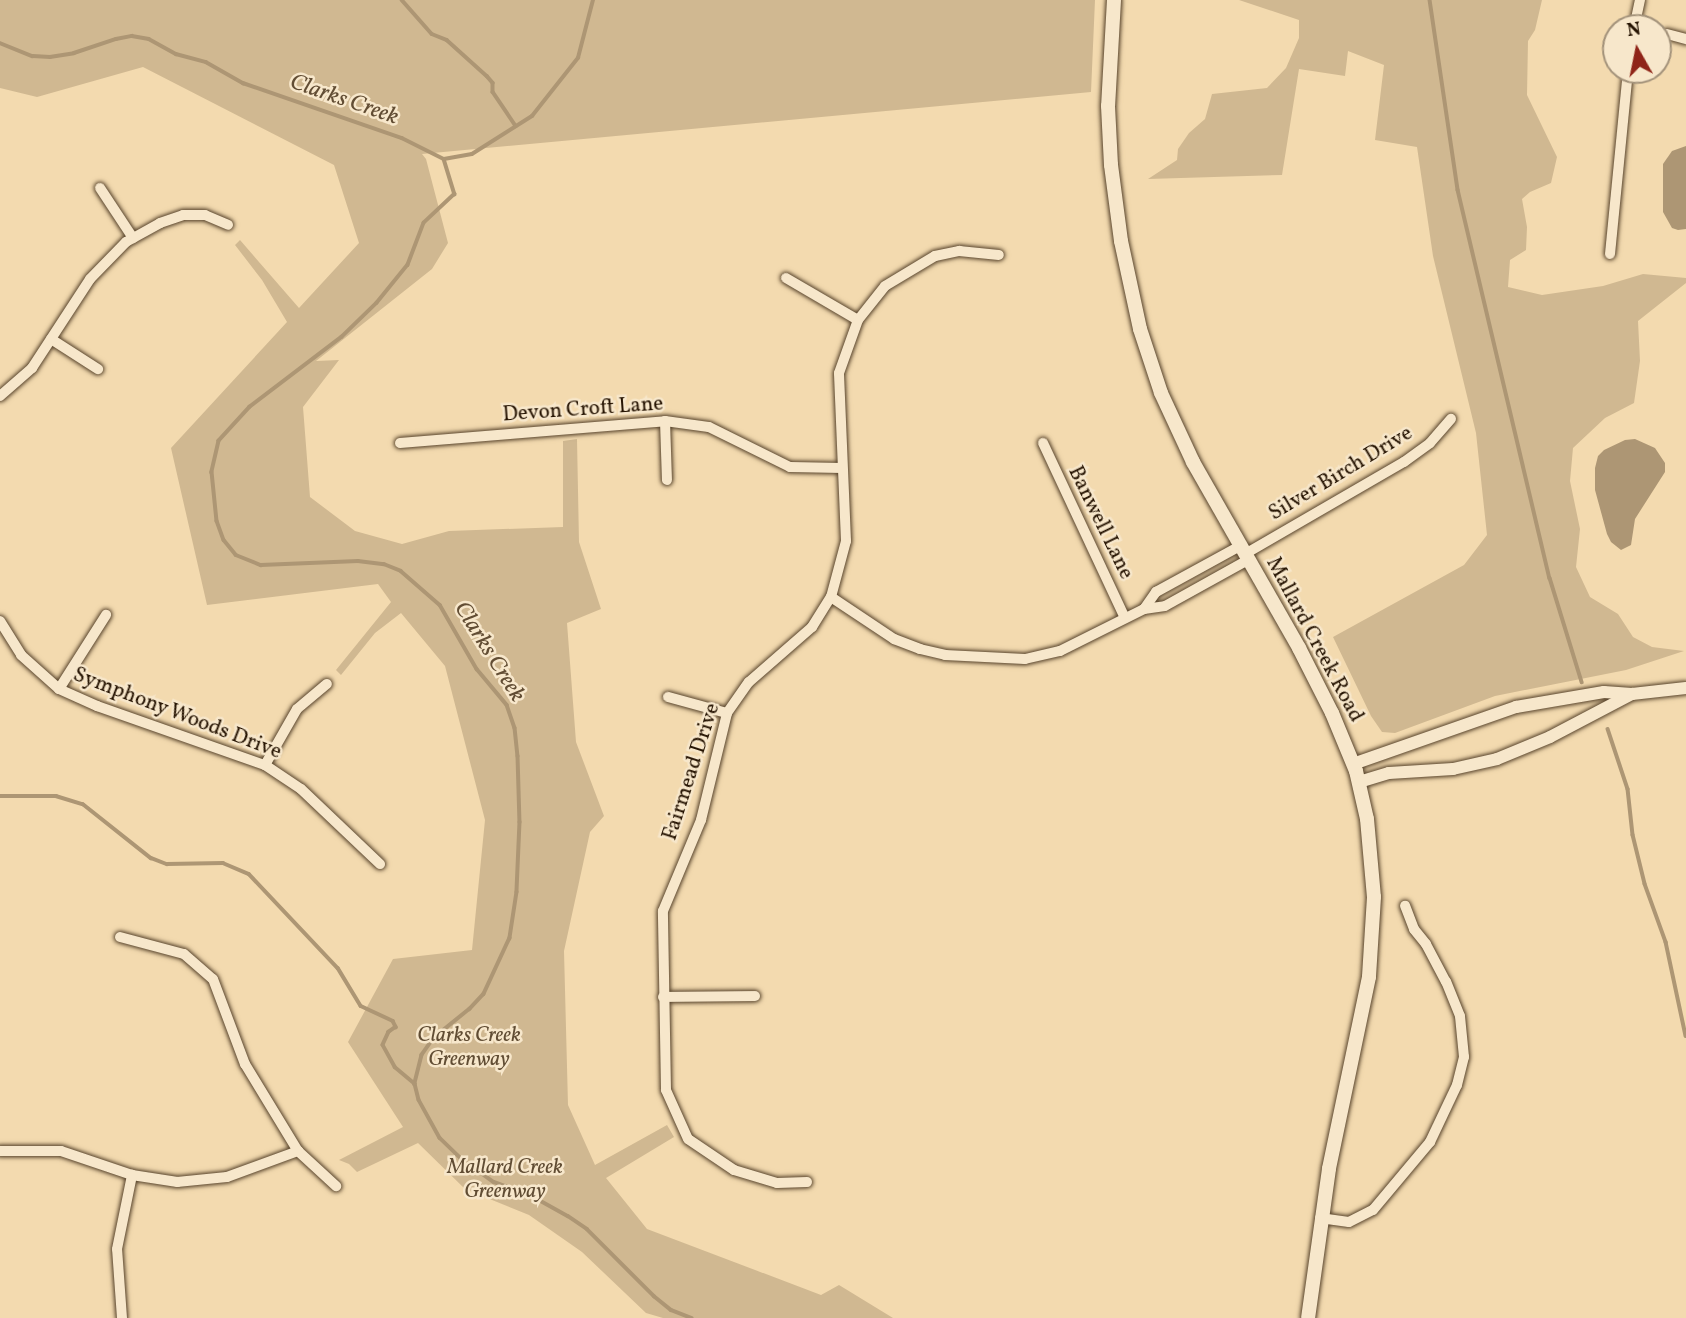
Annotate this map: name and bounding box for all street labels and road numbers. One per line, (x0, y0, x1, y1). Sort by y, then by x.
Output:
street label: Devon Croft Lane (502, 392, 664, 428)
street label: Silver Birch Drive (1265, 421, 1417, 527)
street label: Banwell Lane (1062, 462, 1138, 584)
street label: Mallard Creek Road (1260, 553, 1368, 727)
street label: Symphony Woods Drive (69, 662, 285, 766)
street label: Fairmead Drive (658, 700, 726, 844)

